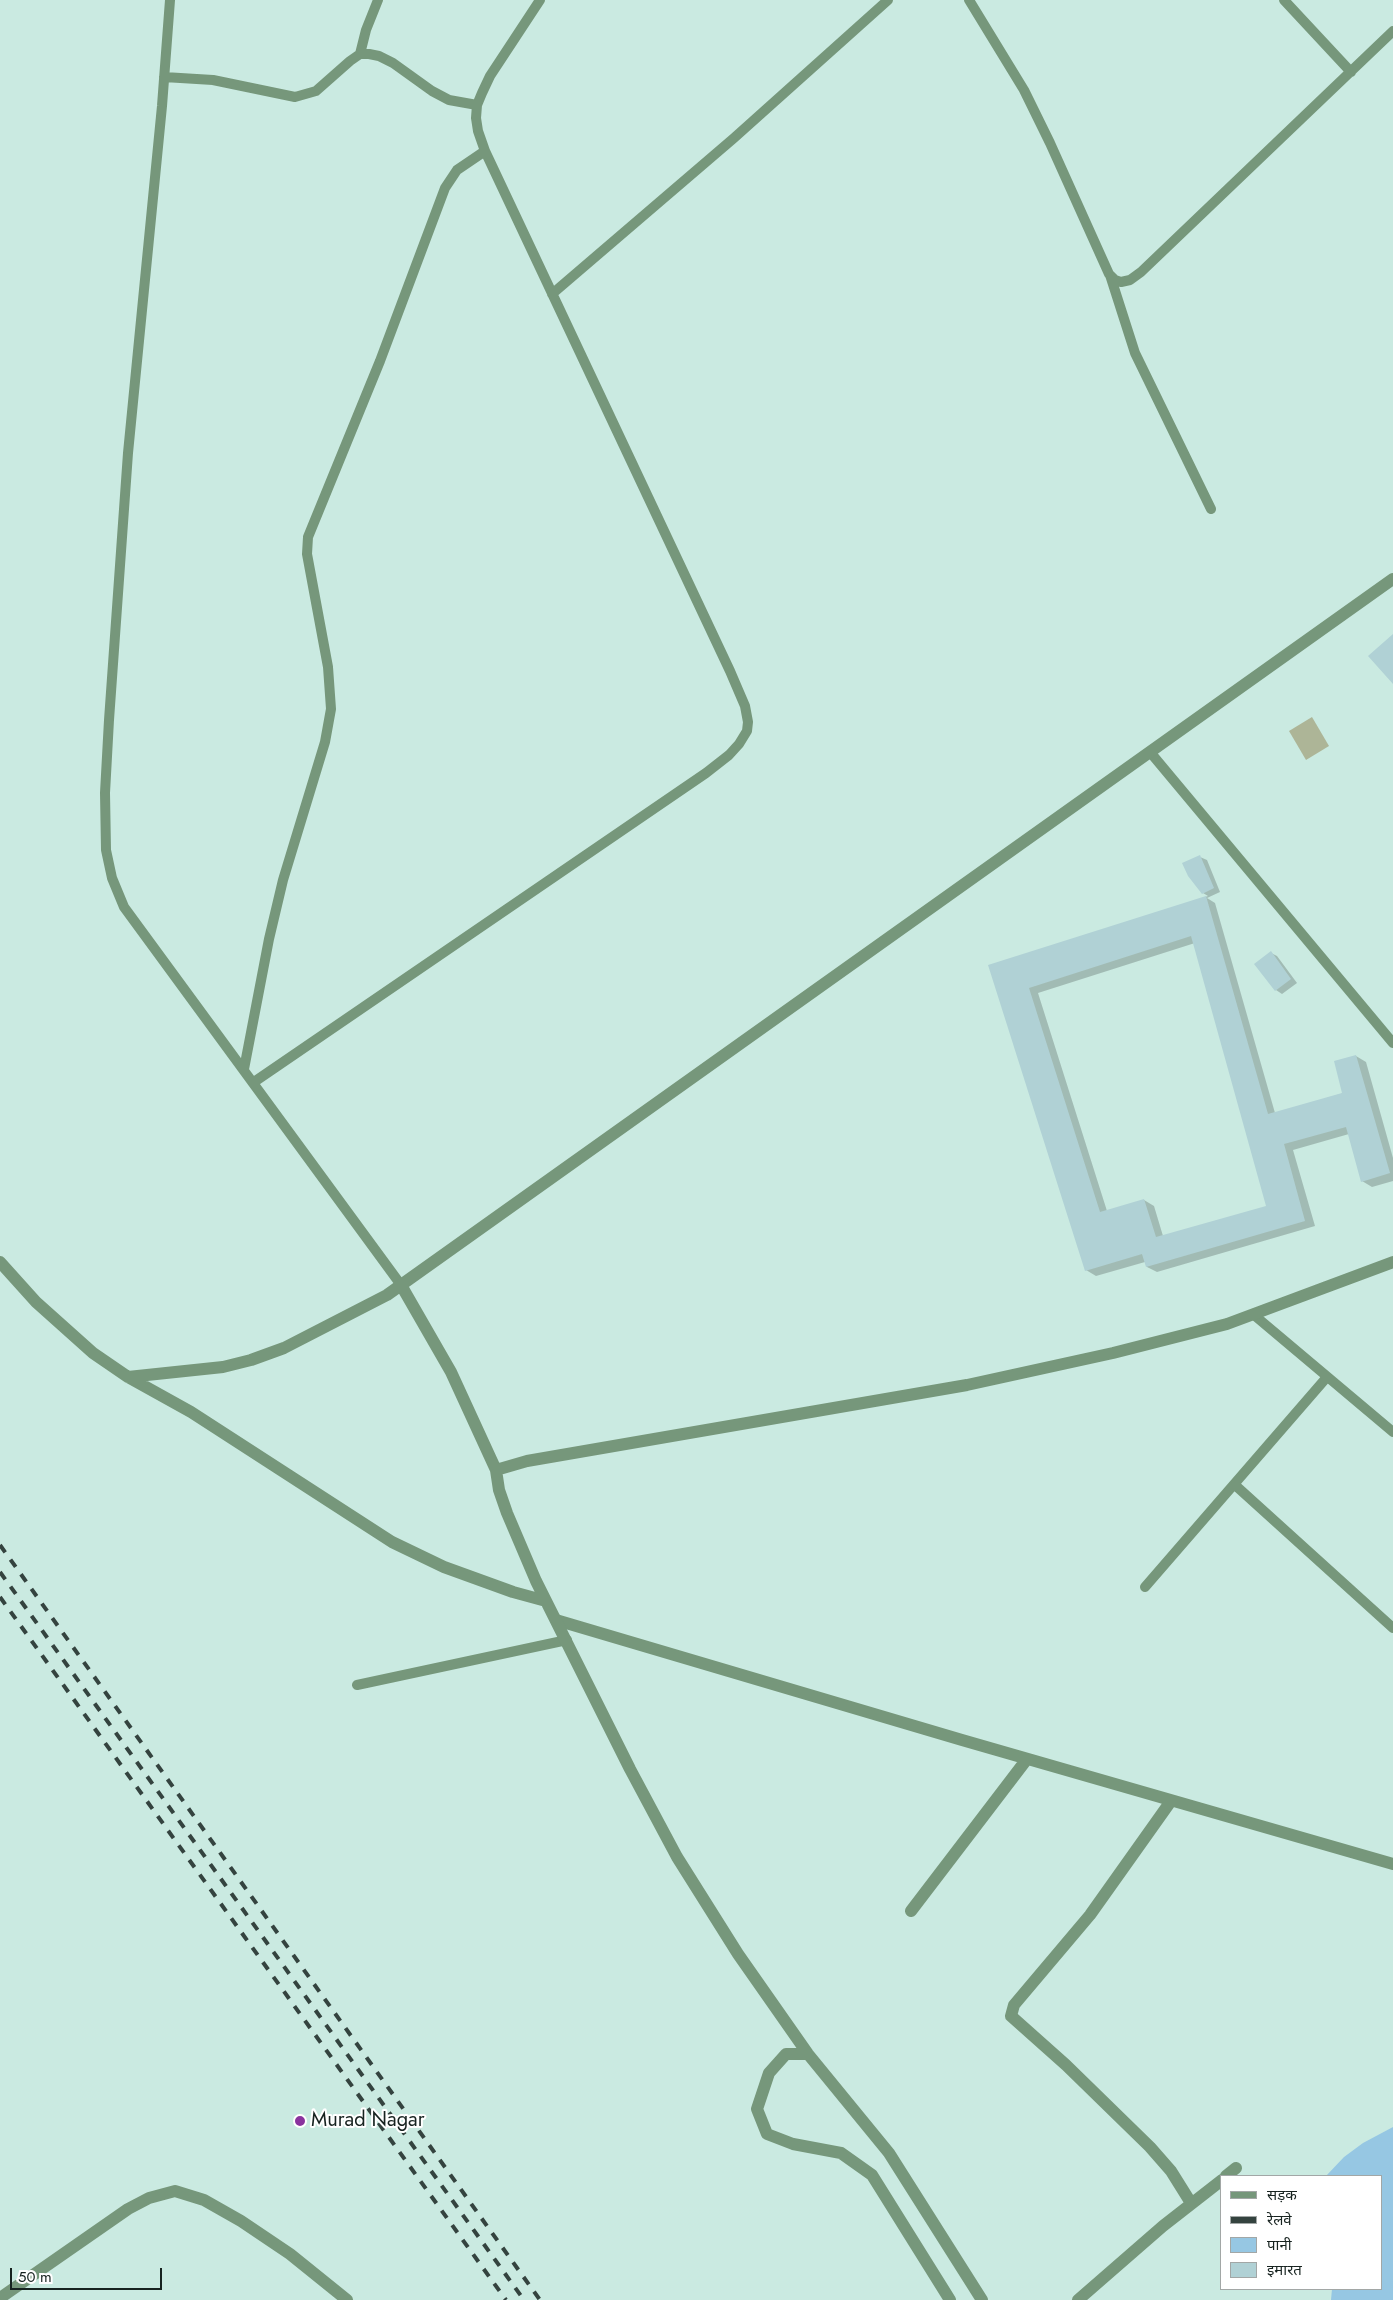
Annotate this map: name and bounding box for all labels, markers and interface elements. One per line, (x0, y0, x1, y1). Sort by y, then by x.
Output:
place label: Murad Nagar (311, 2109, 425, 2133)
marker: Murad Nagar (293, 2114, 307, 2128)
legend (1220, 2175, 1383, 2290)
text: सड़क (1267, 2184, 1297, 2206)
text: रेलवे (1267, 2209, 1292, 2231)
text: पानी (1267, 2234, 1292, 2256)
scale bar (12, 2258, 165, 2290)
text: इमारत (1267, 2259, 1302, 2281)
text: 50 m (18, 2266, 52, 2288)

